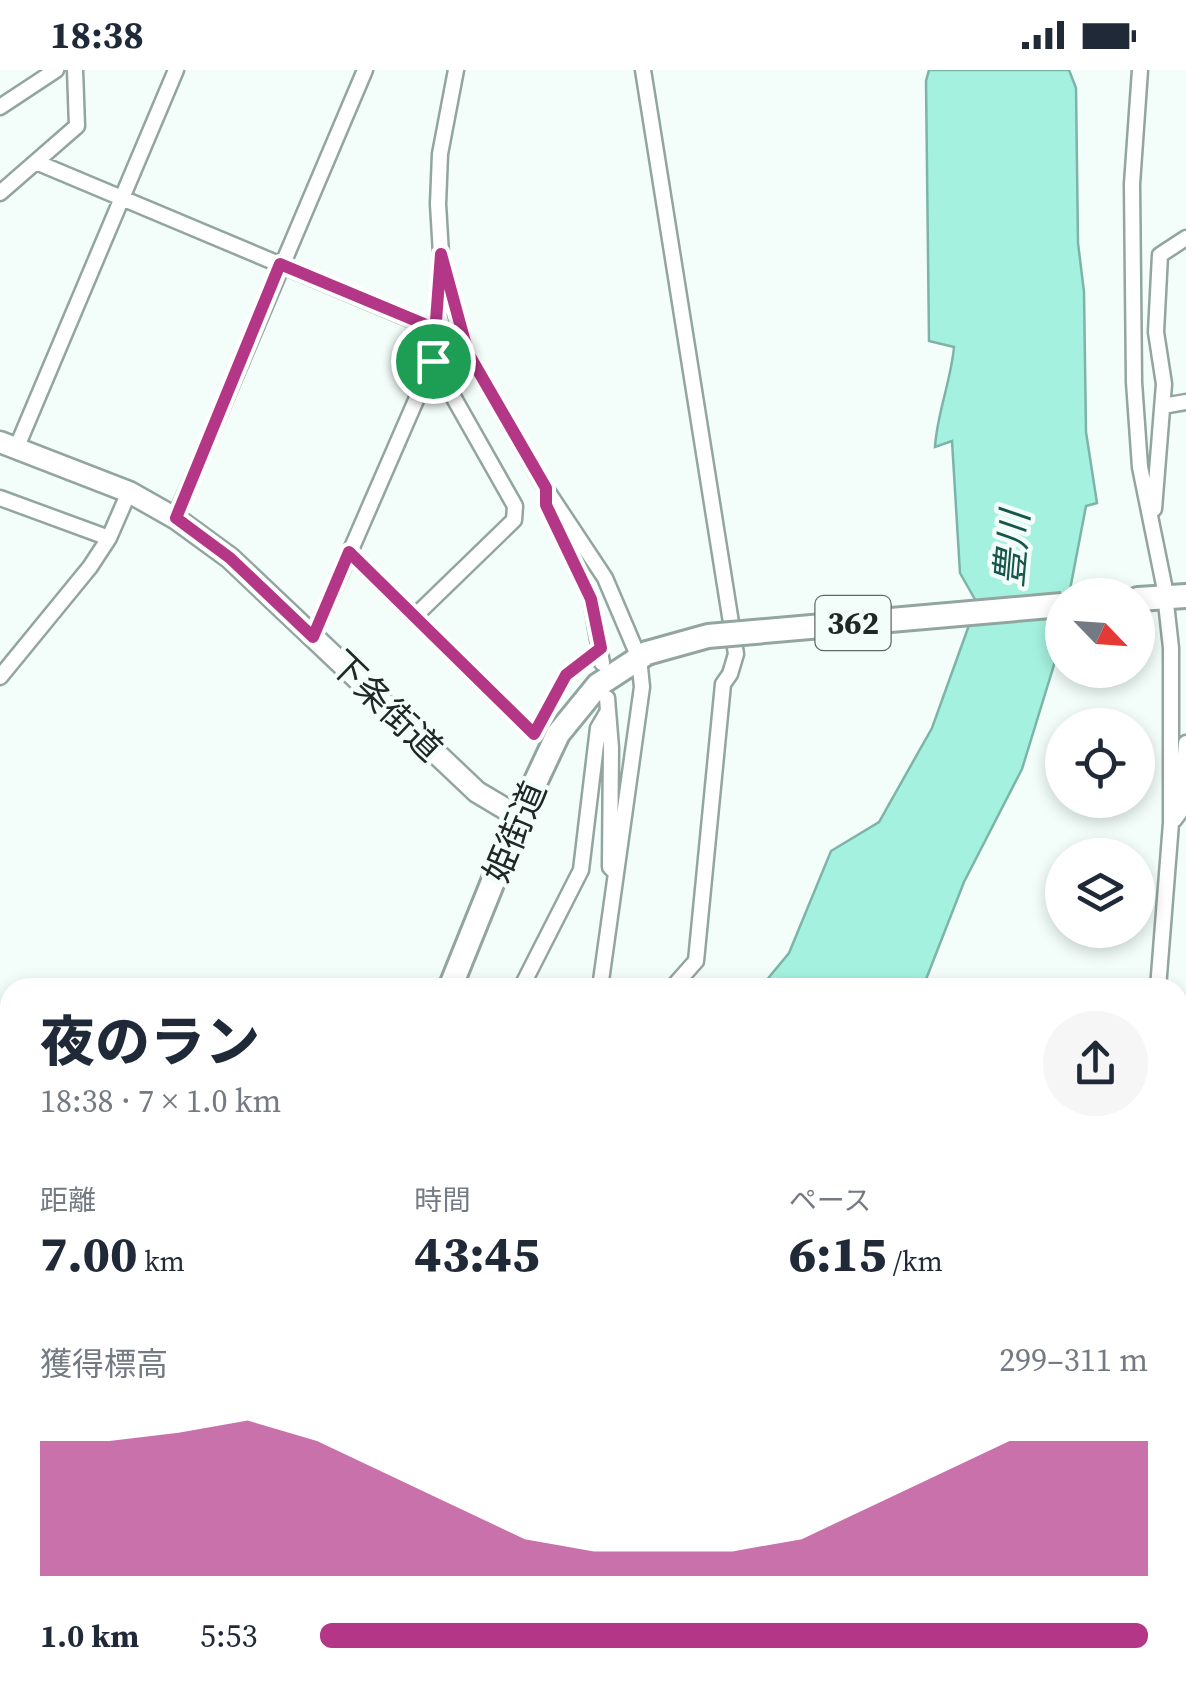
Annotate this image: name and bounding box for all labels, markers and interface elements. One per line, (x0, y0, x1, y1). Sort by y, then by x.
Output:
text: 18:38 (50, 9, 144, 61)
pin (391, 319, 476, 404)
icon: arrive (406, 334, 461, 389)
water label: 豊川 (983, 505, 1042, 589)
north arrow (1045, 578, 1155, 688)
map controls (1045, 578, 1155, 948)
road number: 362 (816, 596, 890, 650)
street label: 下条街道 (319, 640, 453, 772)
button: locate (1045, 708, 1155, 818)
street label: 姫街道 (472, 774, 558, 890)
button: layers (1045, 838, 1155, 948)
text: 夜のラン (40, 1004, 260, 1079)
button: share (1043, 1011, 1148, 1116)
text: 18:38 · 7 × 1.0 km (40, 1079, 281, 1123)
text: 距離 (40, 1181, 96, 1219)
text: 時間 (414, 1181, 470, 1219)
text: ペース (789, 1181, 871, 1219)
text: 7.00 (40, 1219, 138, 1288)
text: 43:45 (414, 1219, 540, 1288)
text: 6:15 (789, 1219, 886, 1288)
text: km (138, 1242, 185, 1280)
text: /km (886, 1242, 943, 1280)
text: 299–311 m (999, 1338, 1148, 1382)
text: 獲得標高 (40, 1342, 168, 1386)
text: 1.0 km (40, 1614, 139, 1658)
text: 5:53 (200, 1614, 258, 1658)

